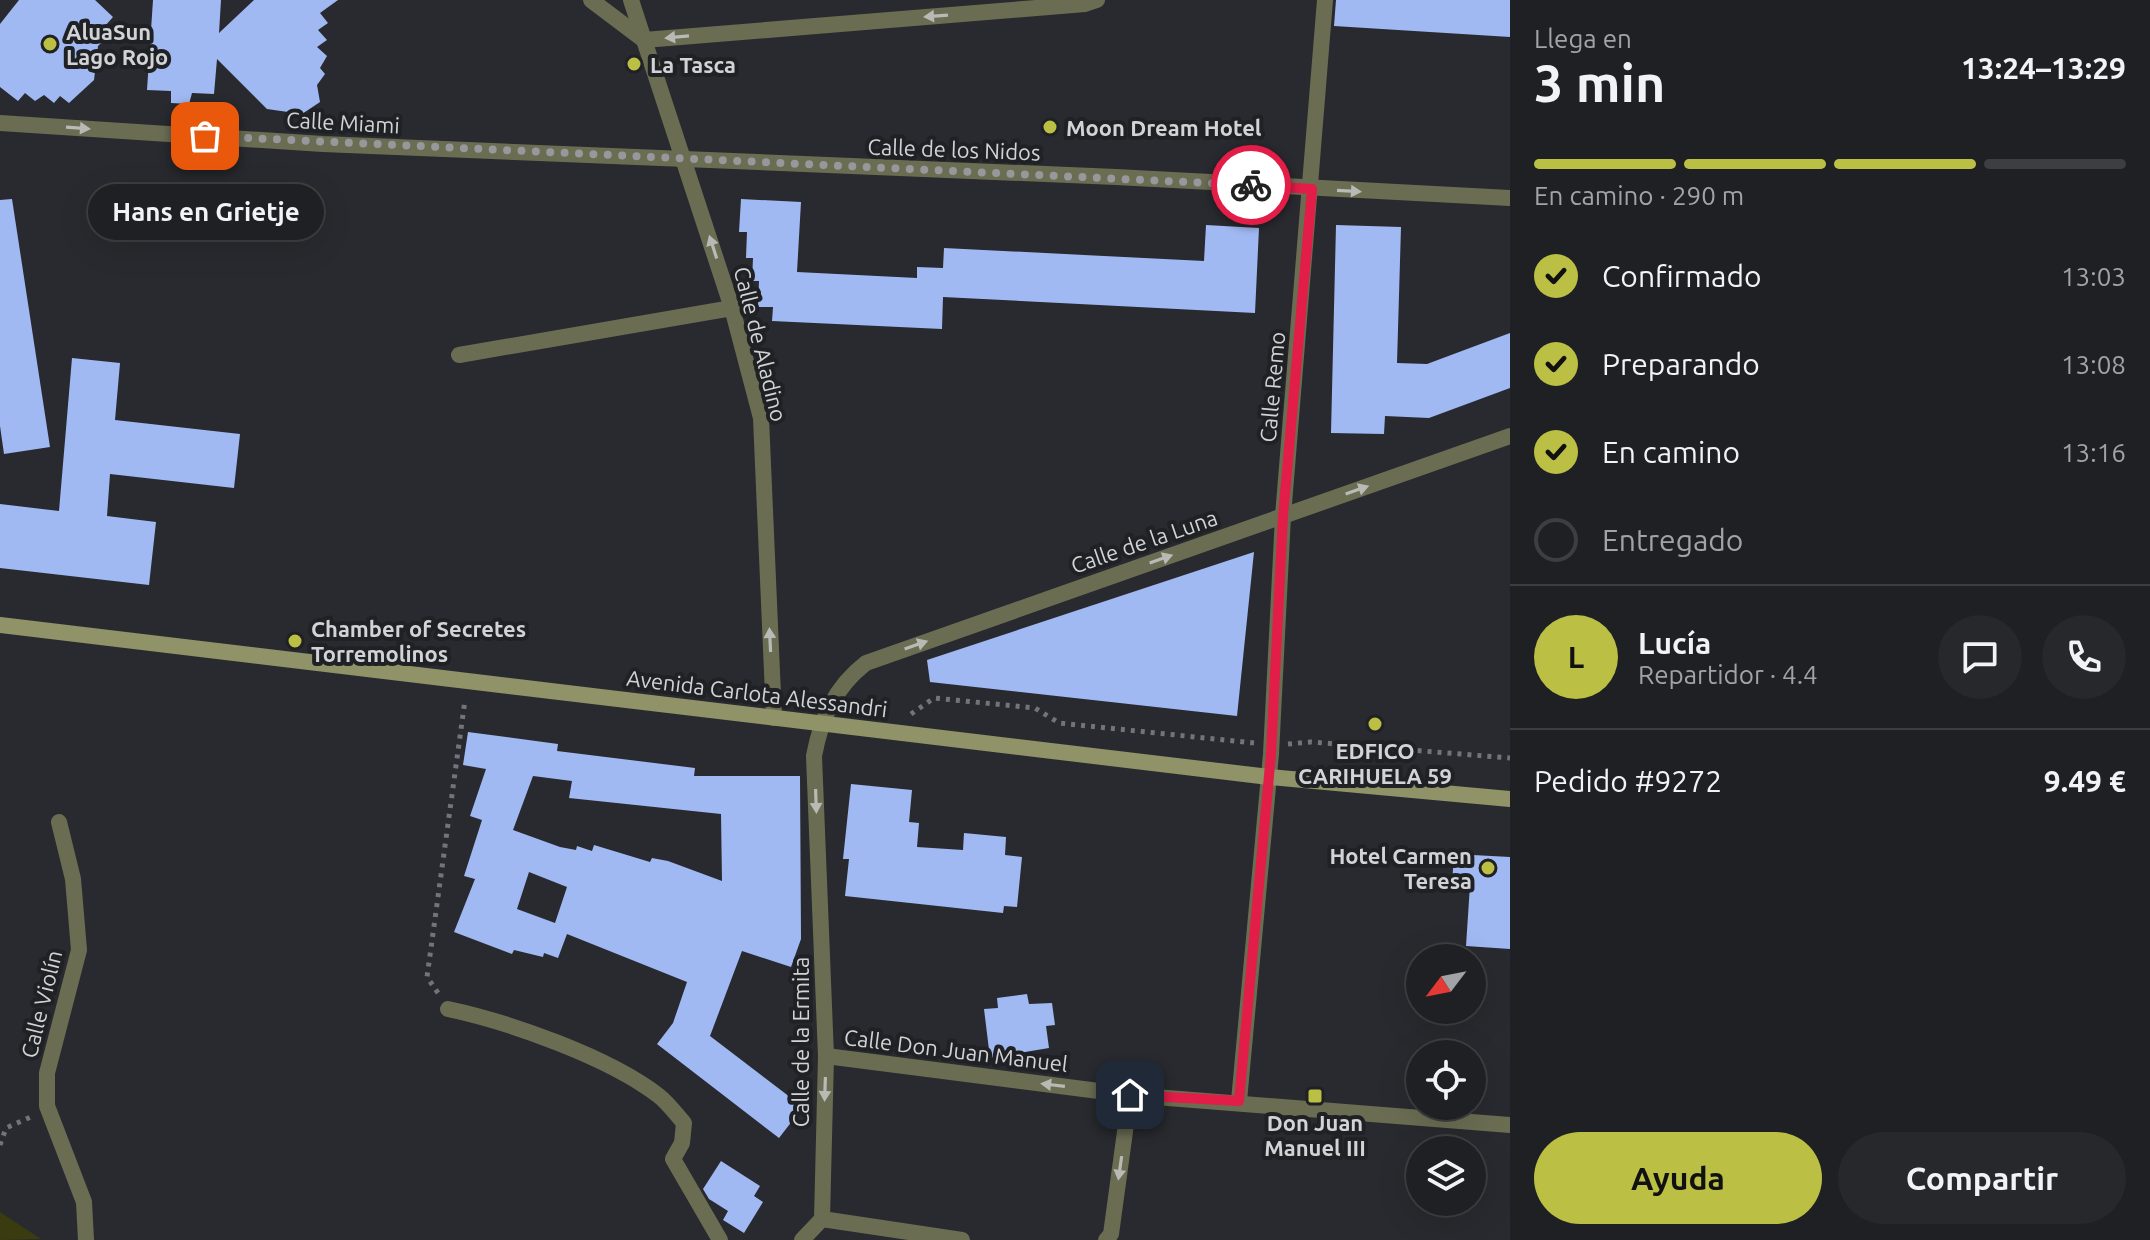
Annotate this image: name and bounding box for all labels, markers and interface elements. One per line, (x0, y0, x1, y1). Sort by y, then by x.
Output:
one-way arrow (923, 10, 948, 23)
place label: AluaSun Lago Rojo (66, 19, 168, 69)
text: Llega en (1534, 24, 1632, 53)
one-way arrow (664, 31, 689, 44)
marker: AluaSun Lago Rojo (41, 35, 59, 53)
text: 13:24–13:29 (1961, 51, 2126, 85)
place label: La Tasca (650, 52, 736, 77)
text: 3 min (1534, 54, 1665, 112)
marker: La Tasca (625, 55, 643, 73)
pin (171, 102, 239, 170)
street label: Calle Miami (286, 107, 400, 137)
icon: bag (183, 114, 227, 158)
place label: Moon Dream Hotel (1066, 115, 1262, 140)
marker: Moon Dream Hotel (1041, 118, 1059, 136)
one-way arrow (66, 122, 91, 135)
street label: Calle de los Nidos (867, 133, 1041, 165)
courier (1211, 145, 1291, 225)
icon: bike (1229, 163, 1273, 207)
text: En camino · 290 m (1534, 181, 1744, 210)
callout: Hans en Grietje (87, 184, 323, 240)
one-way arrow (1337, 185, 1362, 198)
text: Hans en Grietje (112, 197, 300, 226)
one-way arrow (706, 235, 718, 259)
icon: check (1534, 254, 1578, 298)
text: Confirmado (1602, 259, 1762, 293)
text: 13:03 (2061, 262, 2126, 291)
street label: Calle de Aladino (730, 264, 792, 424)
street label: Calle Remo (1255, 331, 1289, 443)
icon: check (1534, 342, 1578, 386)
text: Preparando (1602, 347, 1760, 381)
text: 13:08 (2061, 350, 2126, 379)
icon: check (1534, 430, 1578, 474)
text: En camino (1602, 435, 1740, 469)
text: 13:16 (2061, 438, 2126, 467)
one-way arrow (1345, 483, 1369, 495)
street label: Calle de la Luna (1067, 504, 1221, 578)
text: Entregado (1602, 523, 1743, 557)
one-way arrow (1149, 552, 1173, 564)
button: chat (1938, 615, 2022, 699)
button: phone (2042, 615, 2126, 699)
place label: Chamber of Secretes Torremolinos (311, 616, 526, 666)
text: Lucía (1638, 626, 1711, 660)
one-way arrow (763, 627, 776, 652)
marker: Chamber of Secretes Torremolinos (286, 632, 304, 650)
one-way arrow (904, 639, 928, 651)
text: L (1568, 640, 1584, 674)
text: Repartidor · 4.4 (1638, 660, 1818, 689)
street label: Avenida Carlota Alessandri (625, 665, 889, 721)
marker: EDFICO CARIHUELA 59 (1366, 715, 1384, 733)
place label: EDFICO CARIHUELA 59 (1298, 738, 1452, 788)
text: Pedido #9272 (1534, 764, 1722, 798)
text: 9.49 € (2044, 764, 2126, 798)
one-way arrow (810, 789, 823, 814)
place label: Hotel Carmen Teresa (1329, 843, 1472, 893)
marker: Hotel Carmen Teresa (1479, 859, 1497, 877)
north arrow (1406, 944, 1486, 1024)
map controls (1406, 944, 1486, 1216)
street label: Calle Violín (16, 948, 66, 1060)
street label: Calle de la Ermita (788, 957, 813, 1127)
street label: Calle Don Juan Manuel (843, 1024, 1070, 1076)
button: locate (1406, 1040, 1486, 1120)
pin (1096, 1061, 1164, 1129)
icon: home (1108, 1073, 1152, 1117)
one-way arrow (818, 1077, 831, 1102)
one-way arrow (1040, 1078, 1065, 1091)
marker: Don Juan Manuel III (1306, 1087, 1324, 1105)
place label: Don Juan Manuel III (1264, 1110, 1366, 1160)
button: Ayuda (1534, 1132, 1822, 1224)
button: Compartir (1838, 1132, 2126, 1224)
button: layers (1406, 1136, 1486, 1216)
one-way arrow (1113, 1156, 1126, 1181)

